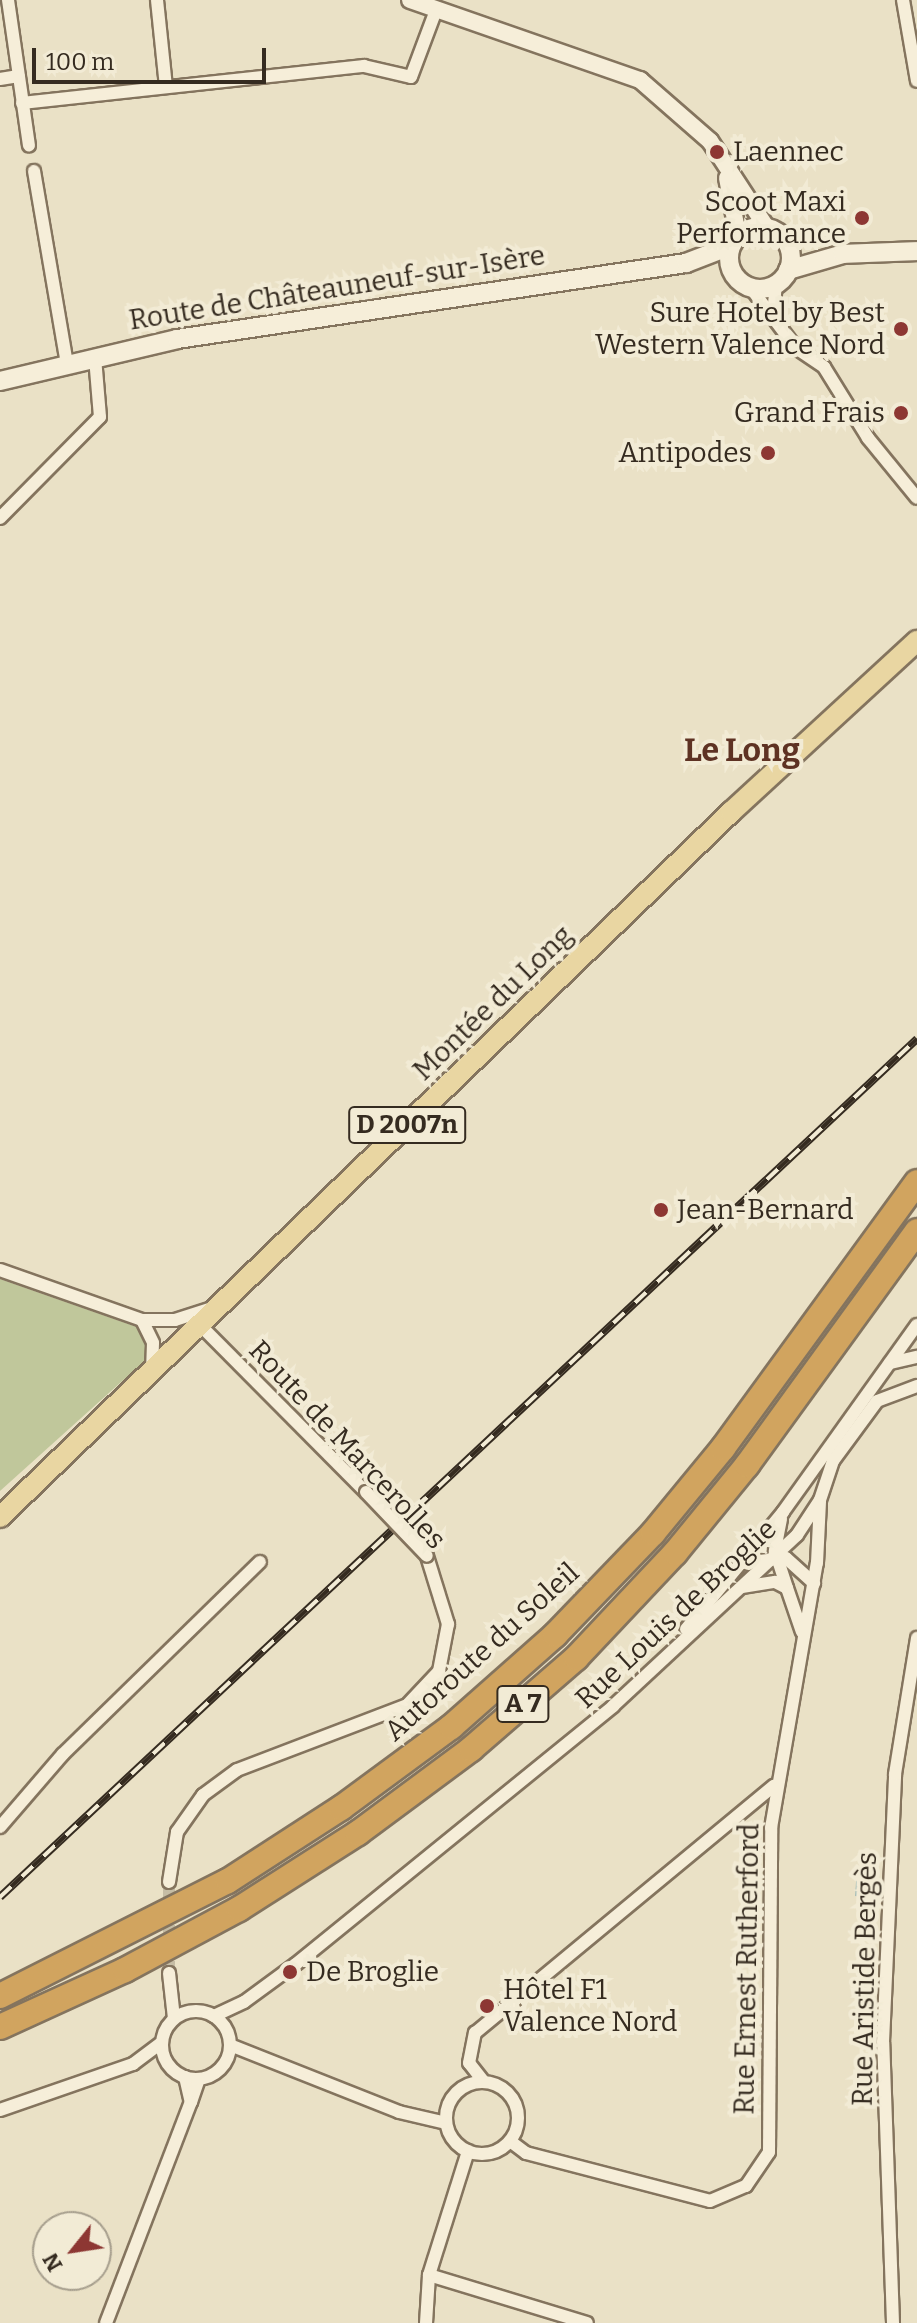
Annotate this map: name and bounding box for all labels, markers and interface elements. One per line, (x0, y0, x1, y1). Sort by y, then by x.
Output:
scale bar (36, 32, 270, 82)
text: 100 m (46, 48, 114, 76)
place label: Laennec (733, 135, 844, 169)
marker: Laennec (708, 143, 726, 161)
place label: Scoot Maxi Performance (676, 185, 846, 251)
marker: Scoot Maxi Performance (853, 209, 871, 227)
street label: Route de Châteauneuf-sur-Isère (127, 239, 547, 337)
place label: Sure Hotel by Best Western Valence Nord (595, 296, 885, 362)
marker: Sure Hotel by Best Western Valence Nord (892, 320, 910, 338)
place label: Grand Frais (734, 396, 885, 430)
marker: Grand Frais (892, 404, 910, 422)
place label: Antipodes (618, 436, 752, 470)
marker: Antipodes (759, 444, 777, 462)
district label: Le Long (684, 731, 800, 769)
street label: Montée du Long (406, 919, 580, 1087)
road number: D 2007n (347, 1103, 467, 1147)
place label: Jean-Bernard (677, 1193, 853, 1227)
marker: Jean-Bernard (652, 1201, 670, 1219)
street label: Route de Marcerolles (242, 1334, 452, 1556)
street label: Rue Louis de Broglie (569, 1512, 783, 1716)
street label: Autoroute du Soleil (378, 1556, 586, 1748)
road number: A 7 (495, 1682, 551, 1726)
street label: Rue Ernest Rutherford (728, 1823, 766, 2115)
street label: Rue Aristide Bergès (846, 1852, 884, 2106)
place label: De Broglie (306, 1955, 439, 1989)
marker: De Broglie (281, 1963, 299, 1981)
place label: Hôtel F1 Valence Nord (503, 1973, 677, 2039)
marker: Hôtel F1 Valence Nord (478, 1997, 496, 2015)
north arrow (32, 2211, 112, 2291)
text: N (37, 2248, 68, 2276)

